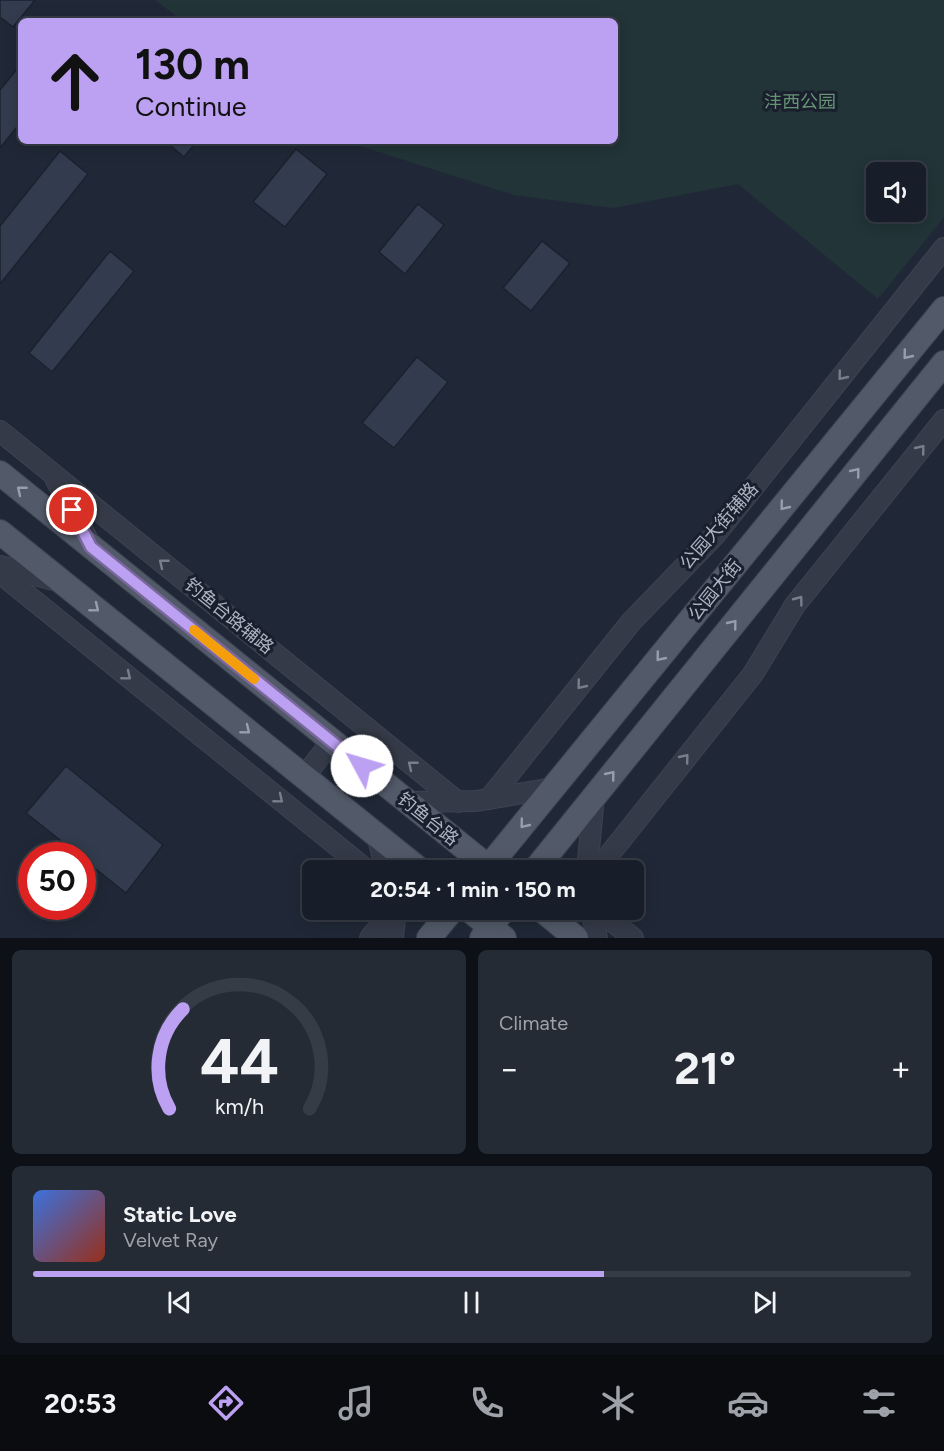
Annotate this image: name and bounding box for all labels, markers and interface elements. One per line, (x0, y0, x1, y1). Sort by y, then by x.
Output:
text: 130 m (135, 39, 250, 90)
icon: ahead (36, 42, 114, 120)
text: Continue (135, 90, 247, 123)
park label: 沣西公园 (764, 91, 836, 113)
map controls (866, 162, 926, 222)
button: sound (866, 162, 926, 222)
one-way arrow (903, 348, 914, 359)
one-way arrow (839, 369, 850, 380)
one-way arrow (914, 444, 925, 455)
one-way arrow (849, 468, 860, 479)
street label: 公园大街辅路 (675, 478, 763, 574)
pin (46, 484, 97, 535)
one-way arrow (17, 487, 28, 498)
icon: arrive (55, 493, 88, 526)
one-way arrow (780, 499, 791, 510)
street label: 公园大街 (684, 555, 746, 625)
one-way arrow (159, 559, 170, 570)
street label: 钓鱼台路辅路 (180, 573, 278, 659)
one-way arrow (792, 596, 803, 607)
one-way arrow (88, 601, 99, 612)
one-way arrow (726, 620, 737, 631)
one-way arrow (657, 650, 668, 661)
one-way arrow (120, 669, 131, 680)
one-way arrow (577, 678, 588, 689)
one-way arrow (240, 723, 251, 734)
position arrow (330, 734, 394, 798)
one-way arrow (678, 754, 689, 765)
one-way arrow (408, 761, 419, 772)
one-way arrow (603, 771, 614, 782)
street label: 钓鱼台路 (393, 788, 463, 850)
one-way arrow (272, 791, 283, 802)
one-way arrow (520, 817, 531, 828)
speed limit sign: 50 (18, 842, 96, 920)
text: 20:54 · 1 min · 150 m (370, 876, 576, 903)
text: Climate (499, 1011, 568, 1035)
text: 44 (199, 1024, 278, 1099)
text: 21° (674, 1041, 736, 1095)
text: − (499, 1049, 520, 1088)
text: + (890, 1049, 911, 1088)
text: km/h (215, 1094, 263, 1119)
text: Static Love (123, 1201, 237, 1228)
text: Velvet Ray (123, 1228, 218, 1252)
icon: previous (163, 1286, 196, 1319)
icon: pause (455, 1286, 488, 1319)
icon: next (748, 1286, 781, 1319)
icon: directions (205, 1382, 247, 1424)
icon: music (335, 1382, 377, 1424)
icon: phone (466, 1382, 508, 1424)
icon: climate (597, 1382, 639, 1424)
icon: car (727, 1382, 769, 1424)
icon: filters (858, 1382, 900, 1424)
text: 20:53 (44, 1387, 116, 1420)

